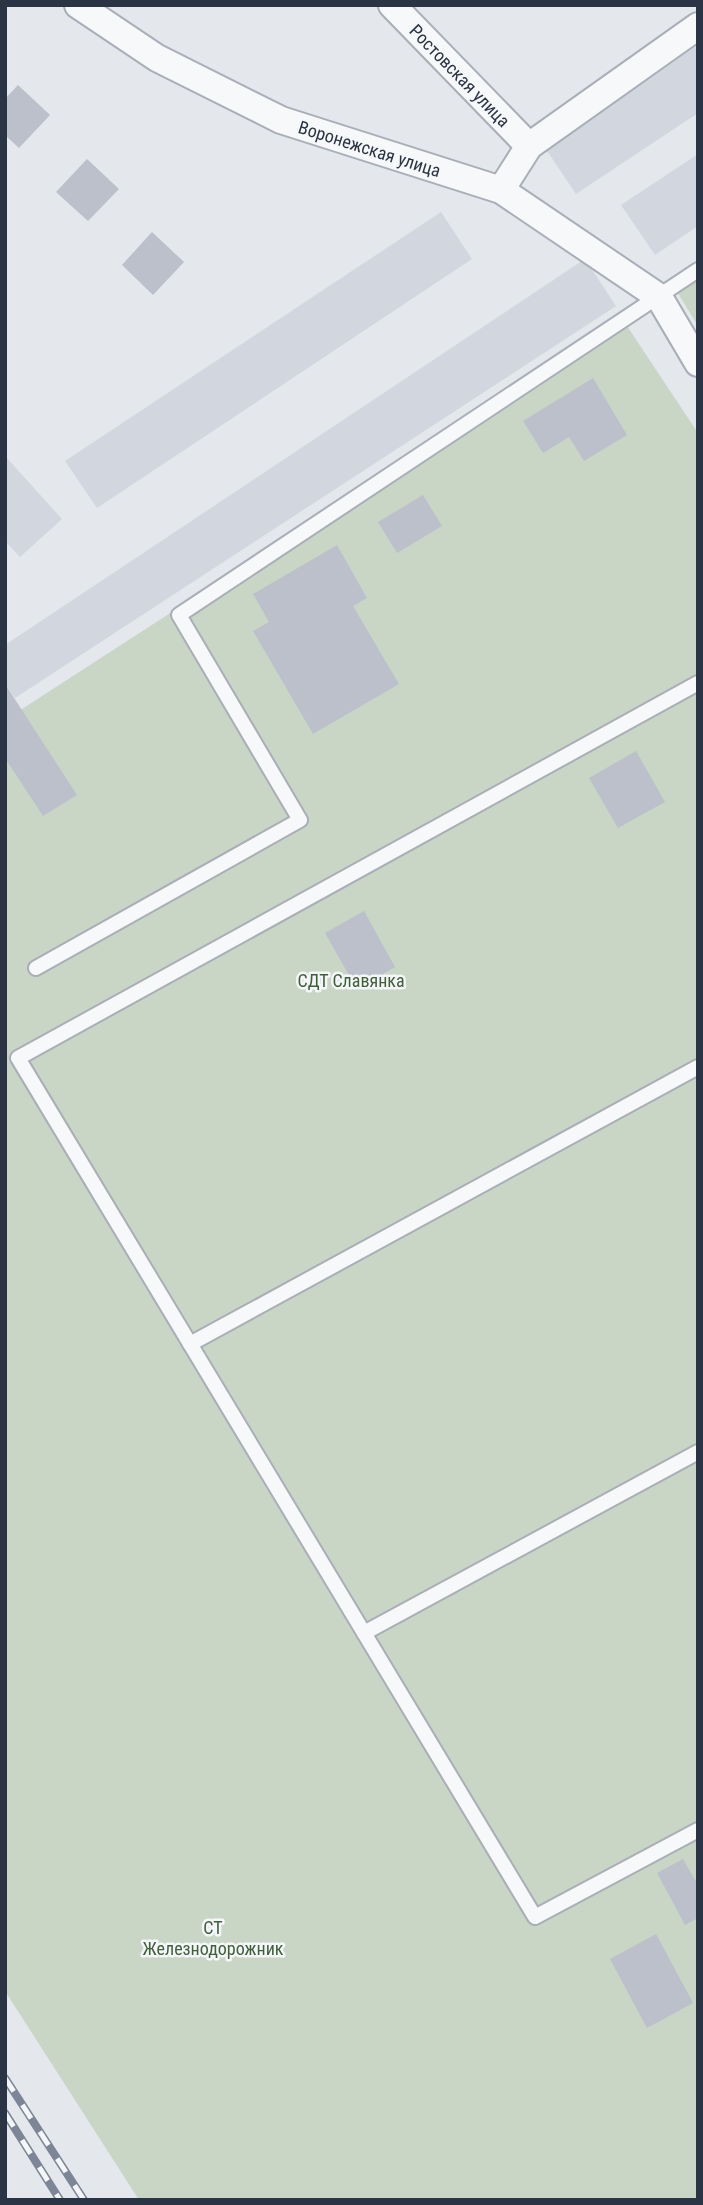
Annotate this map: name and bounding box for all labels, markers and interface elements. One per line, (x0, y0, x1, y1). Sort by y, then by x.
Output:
street label: Ростовская улица (406, 20, 515, 131)
street label: Воронежская улица (296, 116, 444, 181)
park label: СДТ Славянка (297, 970, 405, 991)
park label: СТ Железнодорожник (143, 1917, 284, 1959)

